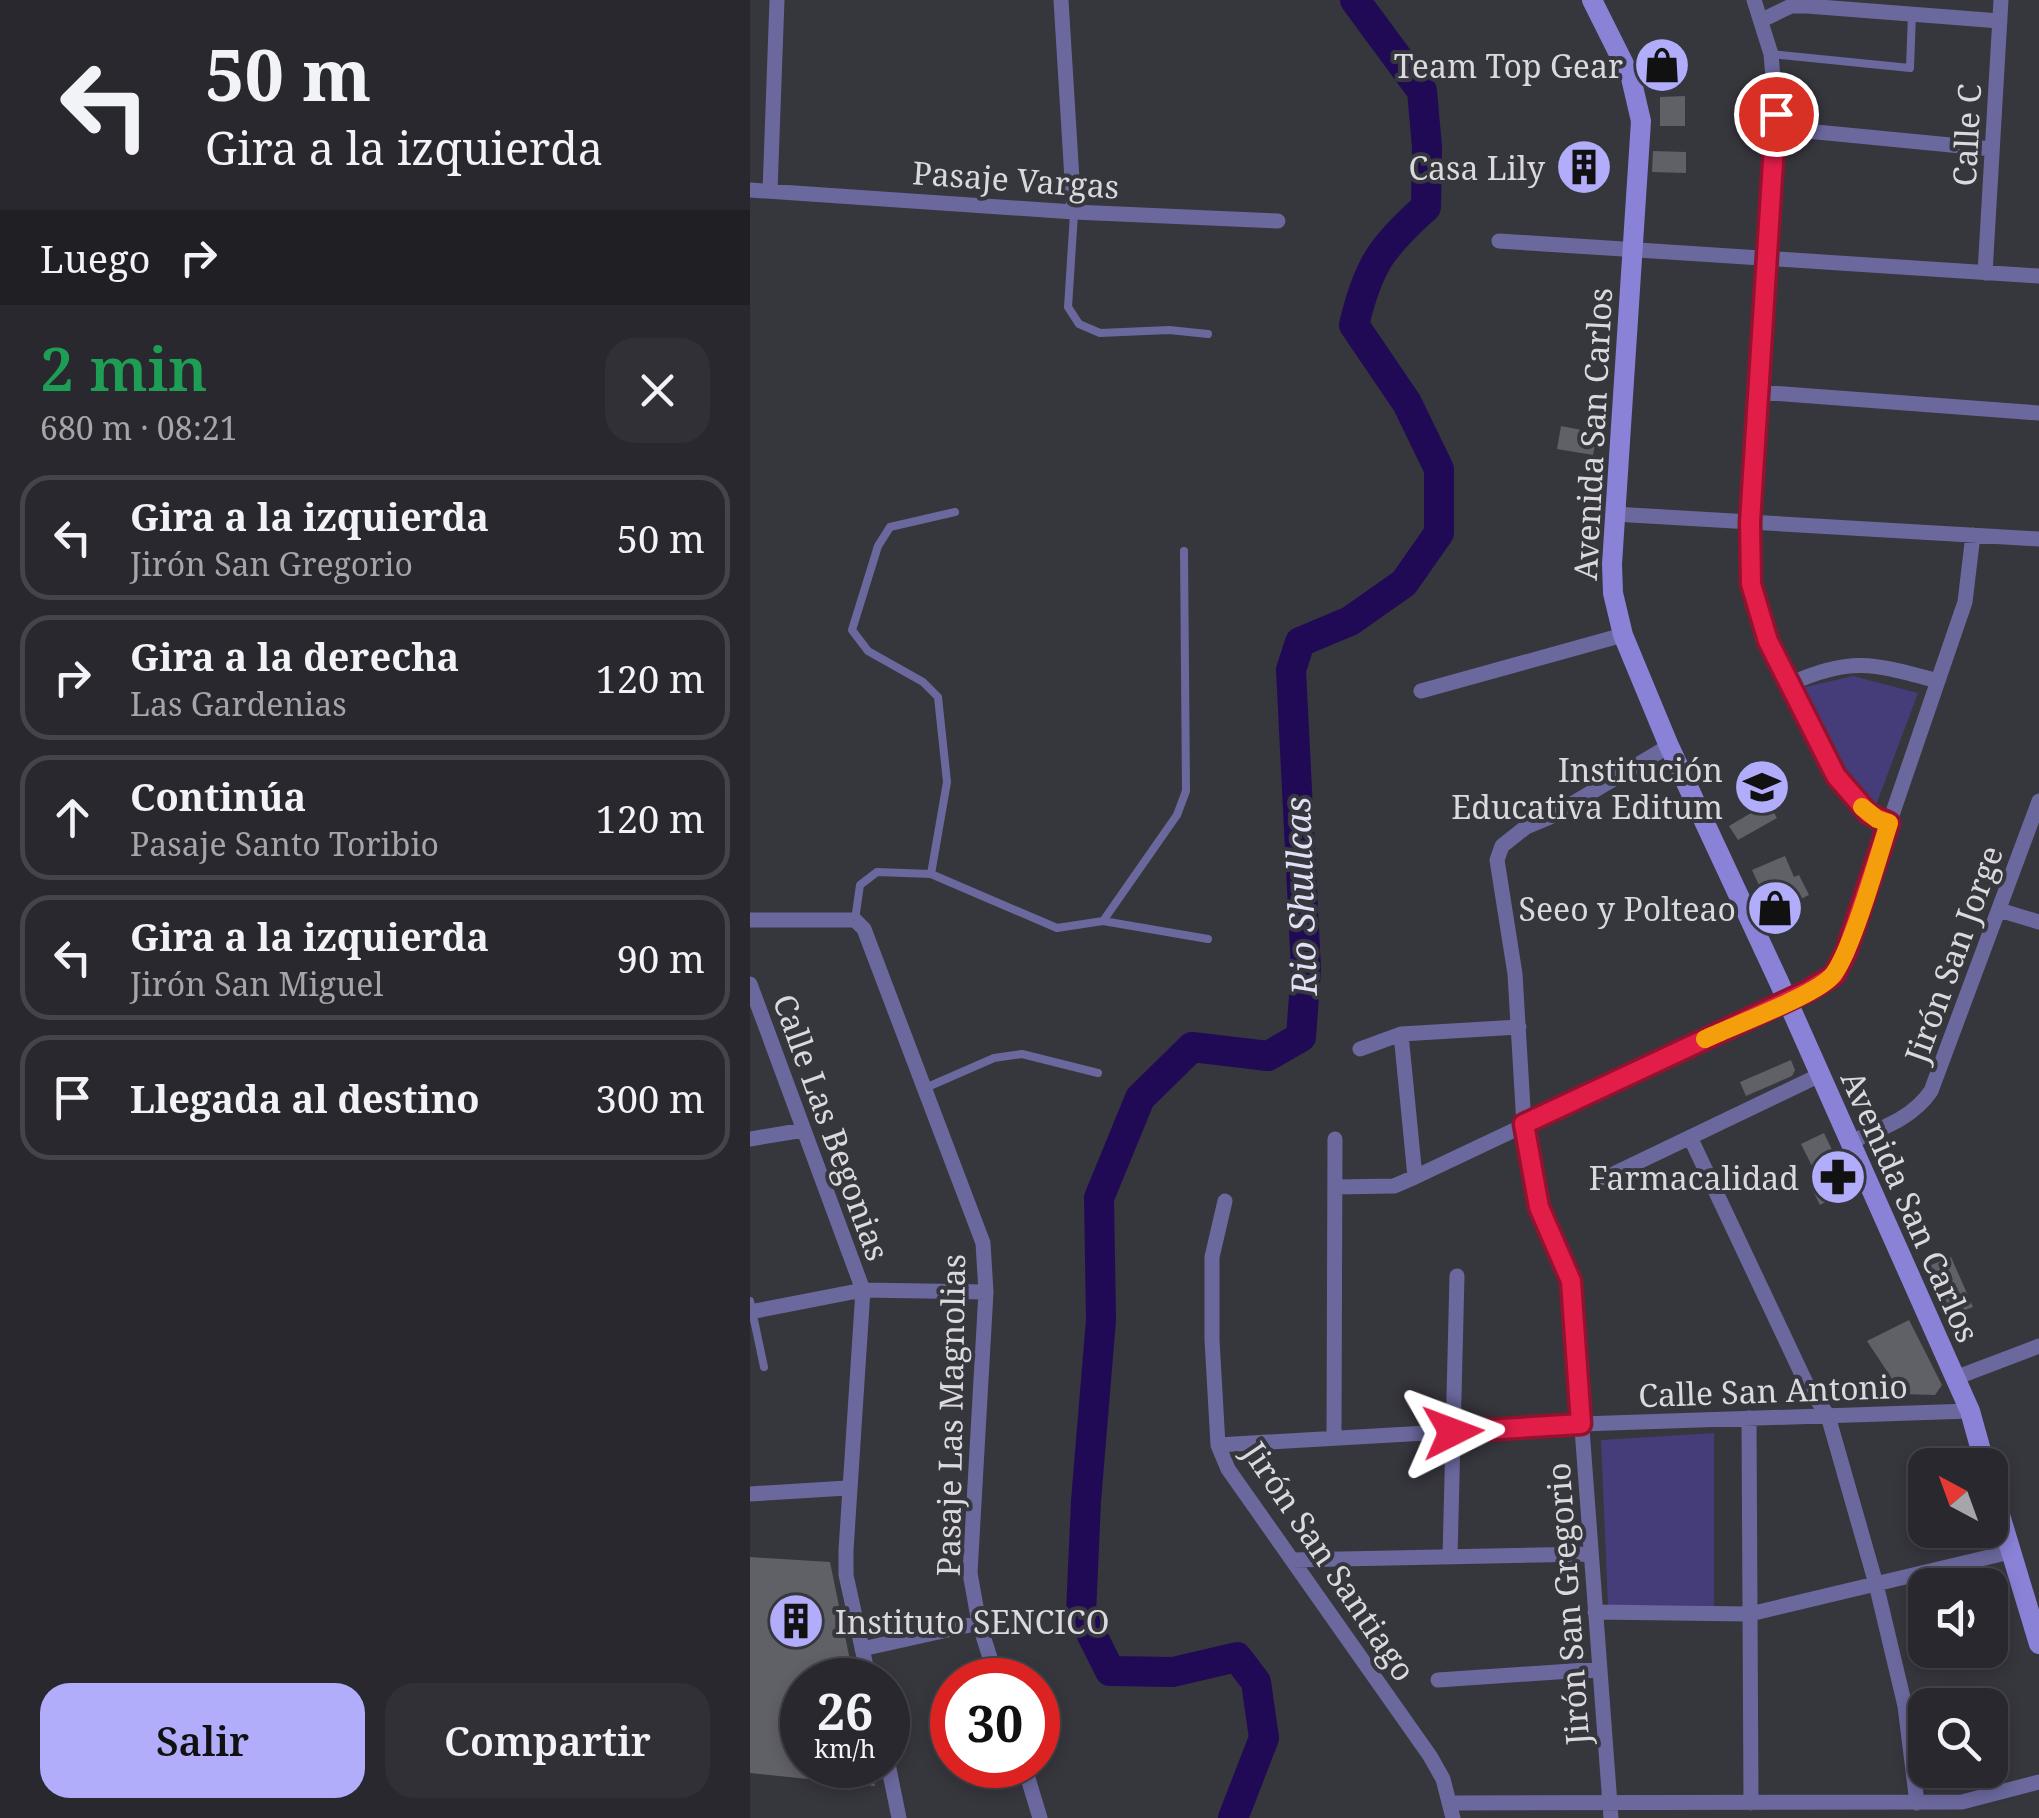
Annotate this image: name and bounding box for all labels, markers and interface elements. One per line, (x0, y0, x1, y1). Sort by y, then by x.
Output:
text: 50 m (205, 26, 371, 122)
shop icon: Team Top Gear (1632, 35, 1692, 95)
icon: left (40, 40, 170, 170)
place label: Team Top Gear (1394, 44, 1623, 87)
pin (1734, 72, 1819, 157)
street label: Calle C (1942, 83, 1990, 187)
icon: arrive (1749, 87, 1804, 142)
text: Gira a la izquierda (205, 117, 603, 178)
building icon: Casa Lily (1554, 137, 1614, 197)
place label: Casa Lily (1408, 146, 1546, 189)
street label: Pasaje Vargas (911, 150, 1121, 208)
icon: right (171, 230, 226, 285)
text: Luego (40, 232, 151, 284)
street label: Avenida San Carlos (1563, 287, 1621, 581)
text: 2 min (40, 327, 208, 409)
button: close (605, 338, 710, 443)
text: 680 m · 08:21 (40, 406, 238, 449)
text: Gira a la izquierda (130, 490, 489, 542)
icon: left (45, 510, 100, 565)
text: 50 m (617, 512, 705, 564)
text: Jirón San Gregorio (130, 542, 413, 585)
text: Gira a la derecha (130, 630, 459, 682)
icon: right (45, 650, 100, 705)
text: 120 m (595, 652, 705, 704)
text: Las Gardenias (130, 682, 347, 725)
place label: Institución Educativa Editum (1451, 748, 1723, 828)
school or university icon: Institución Educativa Editum (1732, 757, 1792, 817)
text: Continúa (130, 770, 306, 822)
icon: ahead (45, 790, 100, 845)
text: 120 m (595, 792, 705, 844)
water label: Rio Shullcas (1273, 796, 1327, 997)
text: Pasaje Santo Toribio (130, 822, 439, 865)
street label: Jirón San Jorge (1893, 840, 2012, 1069)
shop icon: Seeo y Polteao (1745, 878, 1805, 938)
place label: Seeo y Polteao (1519, 887, 1736, 930)
text: Gira a la izquierda (130, 910, 489, 962)
icon: left (45, 930, 100, 985)
text: 90 m (617, 932, 705, 984)
text: Jirón San Miguel (130, 962, 383, 1005)
street label: Calle Las Begonias (764, 988, 900, 1266)
street label: Avenida San Carlos (1832, 1063, 1990, 1349)
icon: arrive (45, 1070, 100, 1125)
text: Llegada al destino (130, 1072, 480, 1124)
text: 300 m (595, 1072, 705, 1124)
pharmacy icon: Farmacalidad (1808, 1147, 1868, 1207)
place label: Farmacalidad (1589, 1156, 1799, 1199)
street label: Pasaje Las Magnolias (926, 1253, 974, 1577)
street label: Calle San Antonio (1638, 1364, 1908, 1416)
position arrow (1401, 1380, 1505, 1484)
street label: Jirón San Santiago (1233, 1432, 1426, 1689)
north arrow (1908, 1448, 2008, 1548)
map controls (1908, 1448, 2008, 1788)
street label: Jirón San Gregorio (1536, 1461, 1598, 1748)
button: sound (1908, 1568, 2008, 1668)
building icon: Instituto SENCICO (766, 1591, 826, 1651)
place label: Instituto SENCICO (835, 1600, 1110, 1643)
speed limit sign: 30 (930, 1658, 1060, 1788)
text: 26 (817, 1677, 873, 1745)
button: Salir (40, 1683, 365, 1798)
button: Compartir (385, 1683, 710, 1798)
button: search (1908, 1688, 2008, 1788)
text: km/h (814, 1731, 876, 1765)

